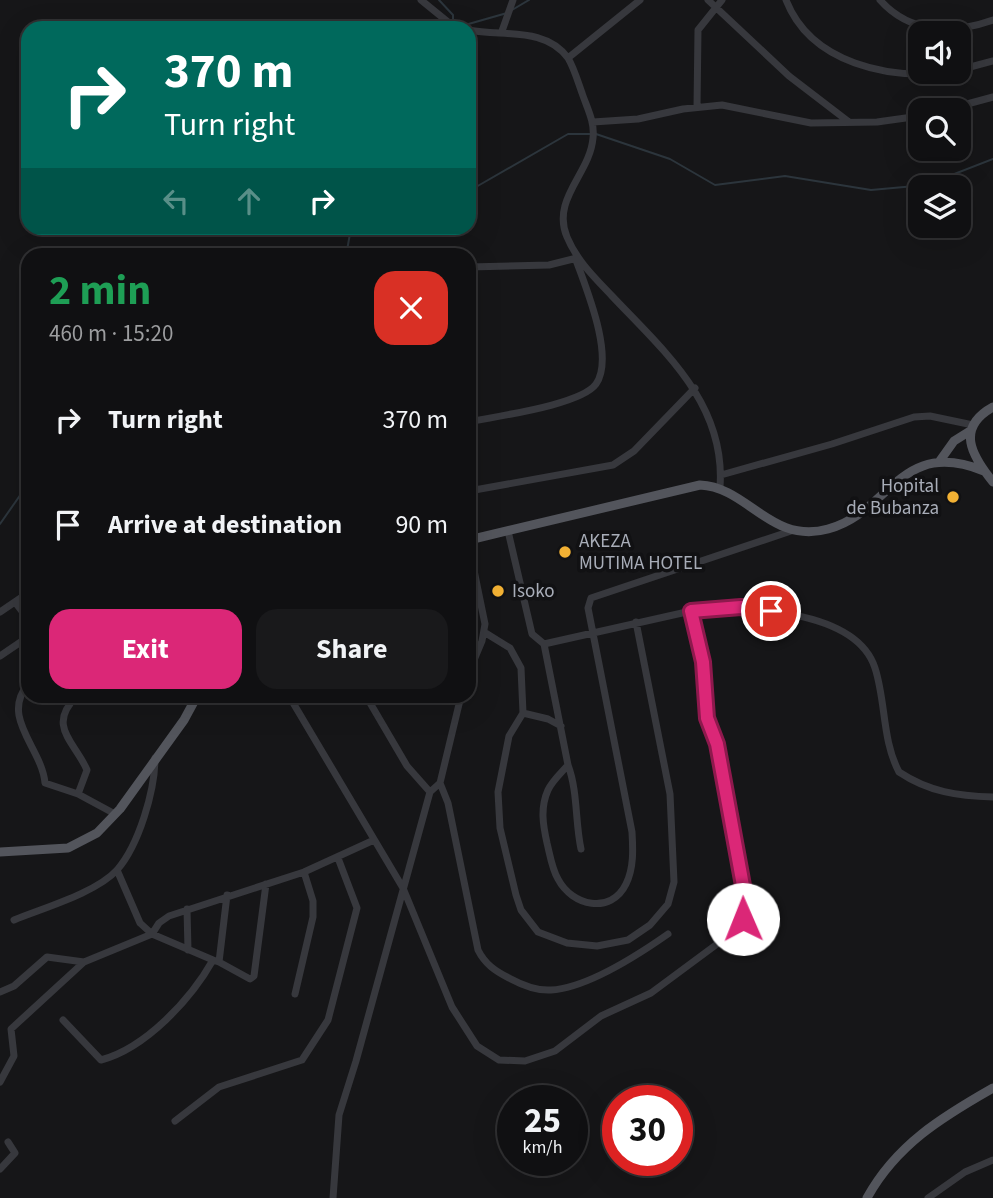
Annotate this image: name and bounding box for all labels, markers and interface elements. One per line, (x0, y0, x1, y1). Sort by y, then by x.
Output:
map controls (908, 21, 971, 238)
button: sound (908, 21, 971, 84)
text: 370 m (164, 37, 293, 107)
icon: right (49, 49, 140, 140)
button: search (908, 98, 971, 161)
text: Turn right (164, 102, 295, 148)
button: layers (908, 175, 971, 238)
icon: left (157, 182, 195, 220)
icon: ahead (230, 182, 268, 220)
icon: right (303, 182, 341, 220)
text: 2 min (49, 261, 151, 321)
button: close (374, 271, 448, 345)
text: 460 m · 15:20 (49, 317, 173, 350)
icon: right (49, 401, 87, 439)
text: Turn right (108, 401, 223, 438)
text: 370 m (382, 401, 448, 438)
place label: Hopital de Bubanza (846, 473, 939, 522)
marker: Hopital de Bubanza (945, 489, 961, 505)
icon: arrive (49, 506, 87, 544)
text: Arrive at destination (108, 506, 342, 543)
text: 90 m (395, 506, 448, 543)
place label: AKEZA MUTIMA HOTEL (579, 528, 702, 577)
marker: AKEZA MUTIMA HOTEL (557, 544, 573, 560)
place label: Isoko (512, 578, 555, 605)
pin (741, 581, 801, 641)
marker: Isoko (490, 583, 506, 599)
icon: arrive (752, 592, 790, 630)
button: Exit (49, 609, 242, 689)
button: Share (256, 609, 448, 689)
position arrow (706, 882, 780, 956)
speed limit sign: 30 (602, 1085, 693, 1176)
text: 25 (524, 1096, 561, 1146)
text: km/h (523, 1135, 562, 1160)

